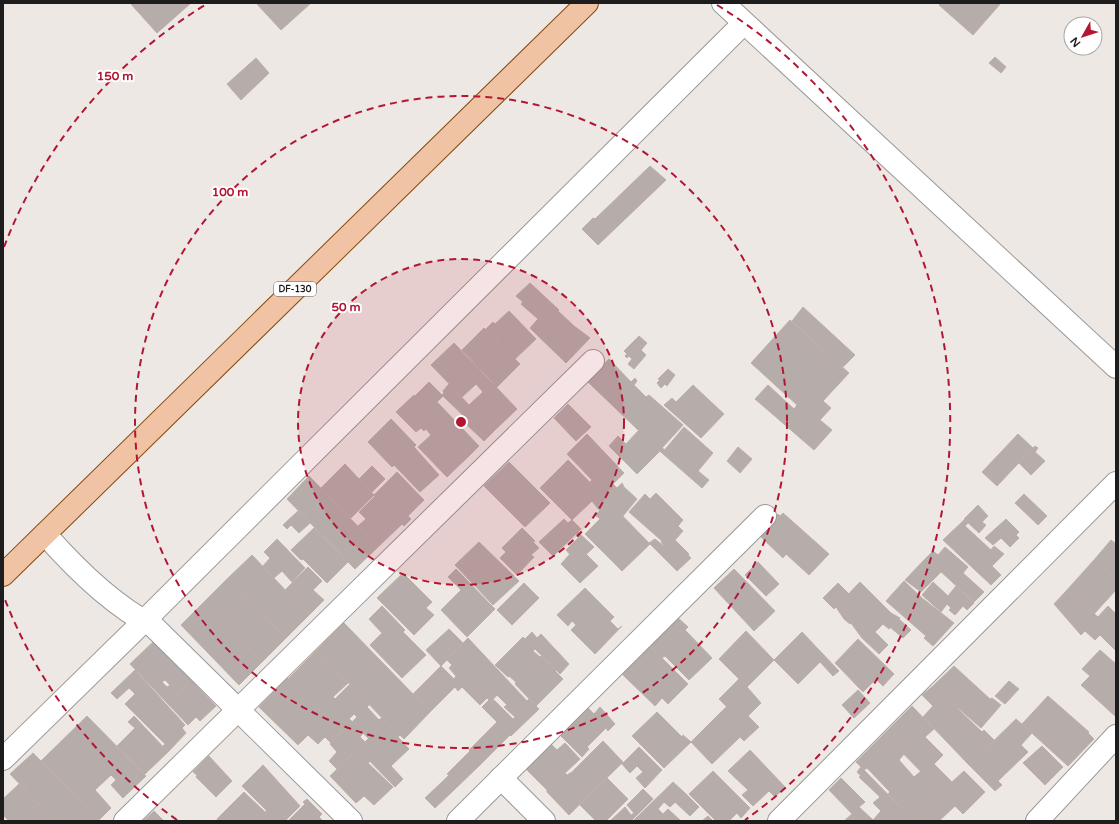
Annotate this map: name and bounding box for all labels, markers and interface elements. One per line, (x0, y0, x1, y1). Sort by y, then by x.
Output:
north arrow (1063, 16, 1103, 56)
text: N (1068, 34, 1083, 50)
text: 150 m (97, 69, 133, 83)
text: 100 m (212, 185, 248, 199)
road number: DF-130 (274, 282, 316, 296)
text: 50 m (331, 300, 361, 314)
centre of rings (454, 415, 468, 429)

